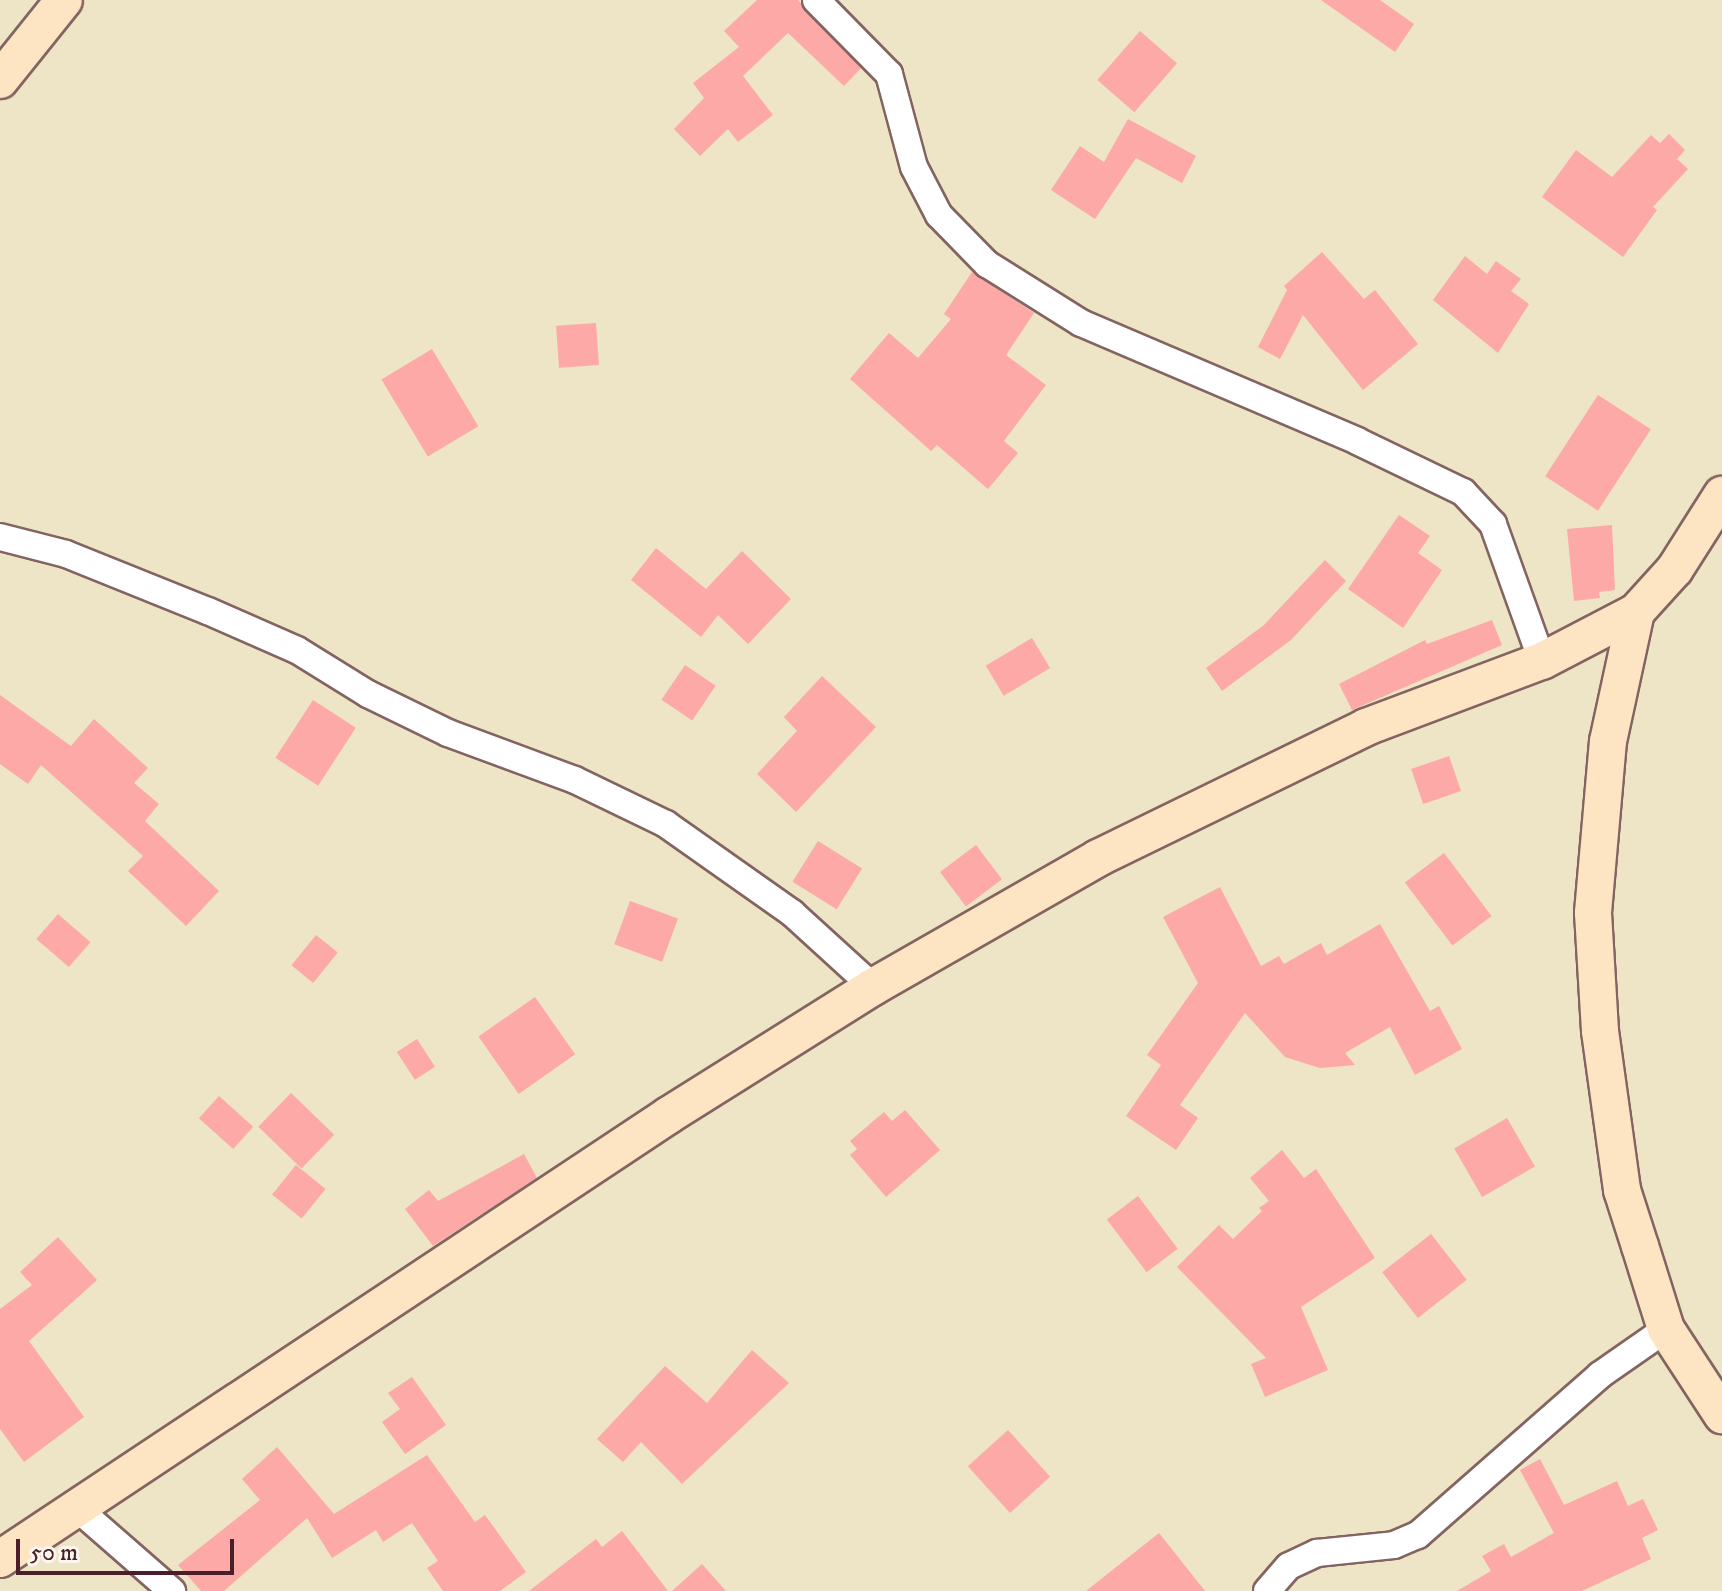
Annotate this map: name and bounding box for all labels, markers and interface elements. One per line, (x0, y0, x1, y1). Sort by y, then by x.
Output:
scale bar (20, 1523, 238, 1573)
text: 50 m (30, 1538, 78, 1568)

